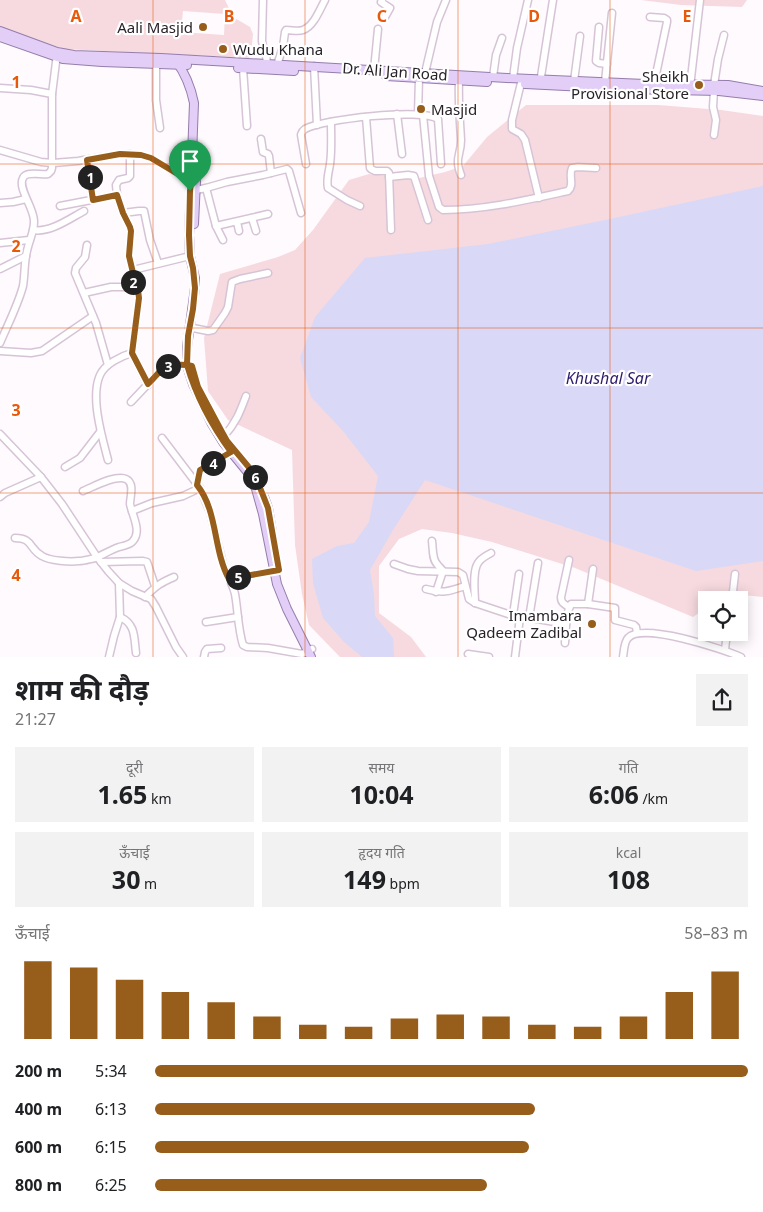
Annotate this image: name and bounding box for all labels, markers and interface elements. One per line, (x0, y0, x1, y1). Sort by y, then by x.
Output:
text: A (70, 5, 82, 27)
text: B (224, 5, 234, 27)
text: C (377, 5, 387, 27)
text: D (528, 5, 540, 27)
text: E (683, 5, 692, 27)
place label: Aali Masjid (117, 17, 193, 37)
marker: Aali Masjid (197, 21, 209, 33)
place label: Wudu Khana (233, 39, 323, 59)
marker: Wudu Khana (217, 43, 229, 55)
street label: Dr. Ali Jan Road (342, 57, 448, 85)
place label: Sheikh Provisional Store (571, 66, 689, 103)
text: 1 (11, 71, 21, 93)
marker: Sheikh Provisional Store (693, 79, 705, 91)
place label: Masjid (431, 99, 477, 119)
marker: Masjid (415, 103, 427, 115)
pin (169, 140, 211, 191)
icon: arrive (176, 147, 204, 175)
pin: 1 (78, 164, 102, 190)
text: 1 (86, 168, 95, 187)
text: 2 (11, 235, 21, 257)
pin: 2 (120, 270, 146, 294)
text: 2 (129, 273, 138, 292)
pin: 3 (156, 354, 180, 378)
text: 3 (164, 357, 173, 376)
water label: Khushal Sar (566, 367, 651, 389)
text: 3 (11, 399, 21, 421)
pin: 4 (200, 450, 226, 476)
text: 4 (209, 454, 218, 473)
pin: 6 (242, 464, 268, 490)
text: 6 (251, 468, 260, 487)
text: 4 (11, 564, 21, 586)
pin: 5 (226, 564, 250, 590)
text: 5 (234, 568, 243, 587)
map controls (698, 591, 748, 641)
button: locate (698, 591, 748, 641)
place label: Imambara Qadeem Zadibal (466, 605, 582, 642)
marker: Imambara Qadeem Zadibal (586, 618, 598, 630)
text: शाम की दौड़ (15, 670, 149, 708)
button: share (696, 674, 748, 726)
text: 21:27 (15, 708, 56, 730)
text: दूरी (126, 758, 143, 777)
text: समय (369, 758, 394, 777)
text: गति (619, 758, 638, 777)
text: 1.65 (97, 777, 147, 811)
text: 10:04 (349, 777, 414, 811)
text: 6:06 (589, 777, 639, 811)
text: km (147, 789, 172, 808)
text: /km (639, 789, 668, 808)
text: ऊँचाई (119, 843, 150, 862)
text: हृदय गति (358, 843, 405, 862)
text: kcal (616, 843, 641, 862)
text: 30 (112, 862, 140, 896)
text: 149 (343, 862, 386, 896)
text: 108 (607, 862, 650, 896)
text: m (140, 874, 157, 893)
text: bpm (386, 874, 420, 893)
text: ऊँचाई (15, 922, 50, 944)
text: 58–83 m (684, 922, 748, 944)
text: 200 m (15, 1060, 62, 1082)
text: 5:34 (95, 1060, 127, 1082)
text: 400 m (15, 1098, 62, 1120)
text: 6:13 (95, 1098, 127, 1120)
text: 600 m (15, 1136, 62, 1158)
text: 6:15 (95, 1136, 127, 1158)
text: 800 m (15, 1174, 62, 1196)
text: 6:25 (95, 1174, 127, 1196)

